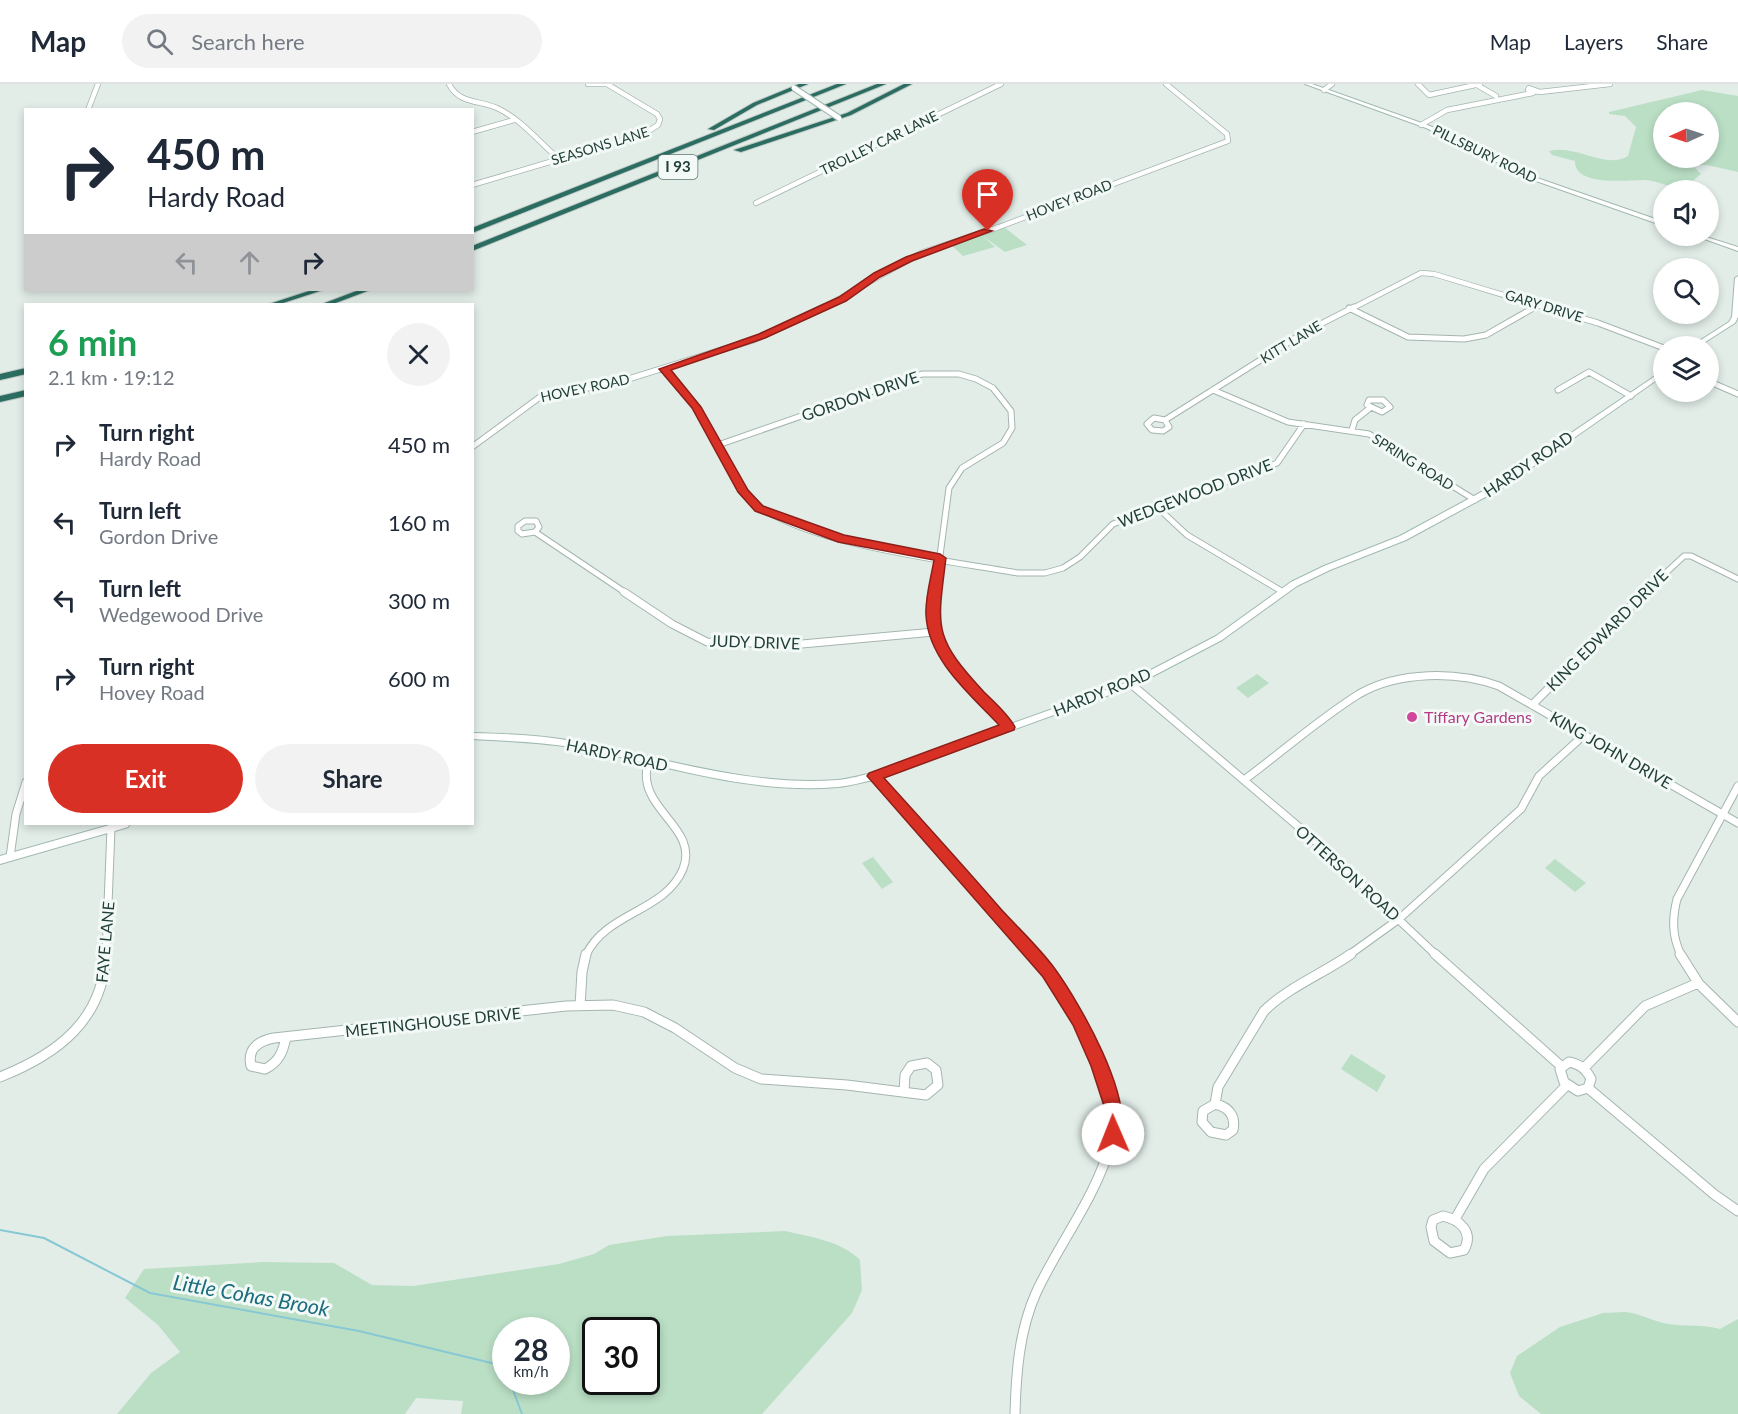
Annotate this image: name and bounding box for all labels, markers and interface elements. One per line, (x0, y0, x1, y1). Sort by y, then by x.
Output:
search box (122, 14, 542, 68)
text: Map (30, 24, 86, 58)
icon: search (143, 25, 176, 58)
text: Search here (191, 28, 305, 55)
text: Map (1490, 29, 1531, 54)
text: Layers (1564, 29, 1623, 54)
text: Share (1656, 29, 1708, 54)
north arrow (1653, 102, 1719, 168)
map controls (1653, 102, 1719, 402)
street label: TROLLEY CAR LANE (817, 107, 940, 178)
street label: PILLSBURY ROAD (1430, 121, 1540, 186)
street label: SEASONS LANE (549, 123, 651, 168)
text: 450 m (147, 129, 265, 179)
icon: right (48, 132, 126, 210)
road number: I 93 (658, 155, 698, 179)
pin (962, 169, 1013, 231)
street label: HOVEY ROAD (1023, 175, 1114, 224)
icon: arrive (971, 178, 1004, 211)
text: Hardy Road (147, 180, 285, 213)
button: sound (1653, 180, 1719, 246)
icon: left (170, 246, 203, 279)
icon: ahead (233, 246, 266, 279)
icon: right (296, 246, 329, 279)
button: search (1653, 258, 1719, 324)
street label: GARY DRIVE (1503, 286, 1585, 325)
street label: KITT LANE (1257, 317, 1324, 366)
text: 6 min (48, 320, 137, 364)
button: close (387, 323, 450, 386)
button: layers (1653, 336, 1719, 402)
text: 2.1 km · 19:12 (48, 365, 175, 389)
street label: GORDON DRIVE (799, 367, 921, 424)
street label: HOVEY ROAD (539, 370, 631, 405)
text: Turn right (99, 419, 194, 446)
street label: HARDY ROAD (1480, 427, 1576, 500)
icon: right (48, 428, 81, 461)
street label: SPRING ROAD (1369, 430, 1457, 493)
text: 450 m (388, 431, 450, 458)
text: Hardy Road (99, 446, 201, 470)
street label: WEDGEWOOD DRIVE (1115, 454, 1275, 531)
text: Turn left (99, 497, 181, 524)
icon: left (48, 506, 81, 539)
text: 160 m (388, 509, 450, 536)
text: Gordon Drive (99, 524, 218, 548)
street label: KING EDWARD DRIVE (1542, 565, 1671, 694)
text: Turn left (99, 575, 181, 602)
icon: left (48, 584, 81, 617)
text: 300 m (388, 587, 450, 614)
text: Wedgewood Drive (99, 602, 263, 626)
street label: JUDY DRIVE (710, 630, 800, 653)
text: Turn right (99, 653, 194, 680)
icon: right (48, 662, 81, 695)
street label: HARDY ROAD (1050, 663, 1153, 720)
text: 600 m (388, 665, 450, 692)
text: Hovey Road (99, 680, 205, 704)
place label: Tiffary Gardens (1424, 707, 1532, 726)
street label: KING JOHN DRIVE (1547, 707, 1676, 792)
marker: Tiffary Gardens (1405, 710, 1419, 724)
street label: HARDY ROAD (565, 734, 670, 775)
button: Exit (48, 744, 243, 813)
button: Share (255, 744, 450, 813)
street label: OTTERSON ROAD (1292, 821, 1404, 924)
street label: FAYE LANE (91, 900, 118, 983)
street label: MEETINGHOUSE DRIVE (344, 1003, 522, 1040)
position arrow (1081, 1102, 1145, 1166)
water label: Little Cohas Brook (171, 1268, 332, 1321)
speed limit sign: 30 (582, 1317, 660, 1395)
text: 28 (514, 1331, 548, 1367)
text: km/h (513, 1362, 549, 1380)

